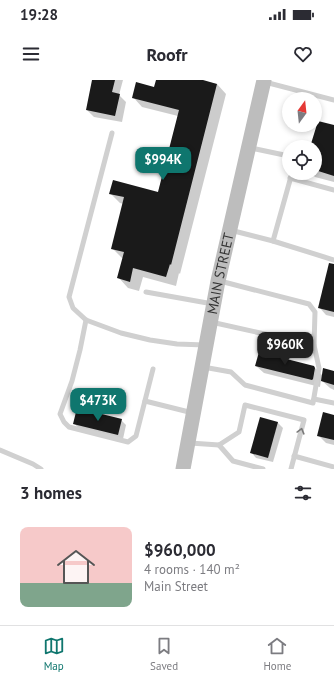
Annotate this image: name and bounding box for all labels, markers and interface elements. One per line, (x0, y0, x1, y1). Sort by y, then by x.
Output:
text: 19:28 (20, 5, 58, 24)
icon: menu (20, 43, 42, 65)
text: Roofr (146, 43, 188, 66)
icon: heart (292, 43, 314, 65)
north arrow (282, 92, 322, 132)
map controls (282, 92, 322, 180)
button: locate (282, 140, 322, 180)
pin: $994K (135, 147, 191, 181)
text: $994K (144, 151, 182, 168)
street label: MAIN STREET (203, 231, 238, 316)
pin: $960K (257, 332, 313, 366)
text: $960K (266, 336, 304, 353)
pin: $473K (70, 388, 126, 422)
text: $473K (79, 392, 117, 409)
one-way arrow (296, 428, 305, 435)
text: 3 homes (20, 482, 82, 504)
icon: filters (292, 482, 314, 504)
text: $960,000 (144, 539, 216, 561)
icon: home (52, 543, 100, 591)
text: 4 rooms · 140 m² (144, 561, 240, 578)
text: Main Street (144, 578, 208, 595)
tab: Map (43, 635, 65, 673)
tab: Saved (150, 635, 178, 673)
tab: Home (263, 635, 291, 673)

